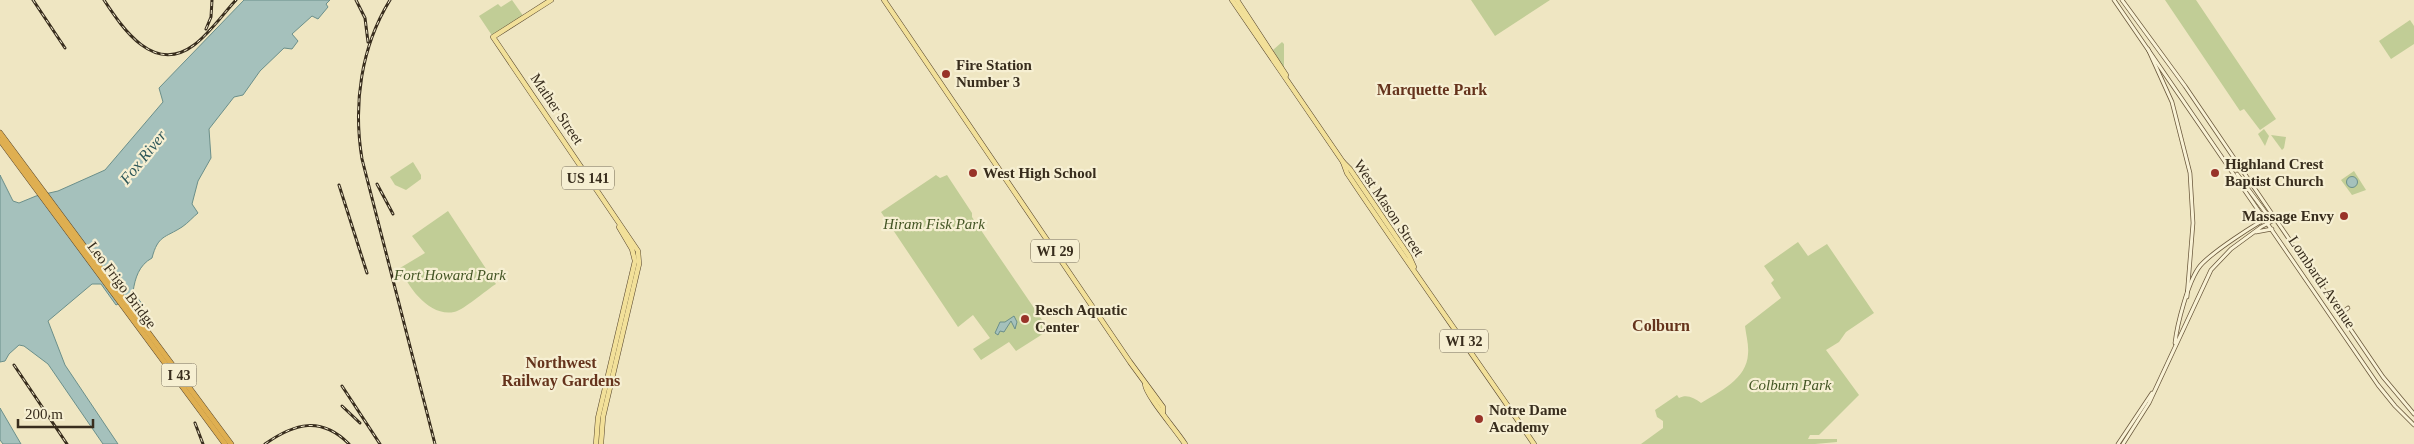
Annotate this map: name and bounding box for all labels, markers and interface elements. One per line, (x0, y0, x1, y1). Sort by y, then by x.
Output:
place label: Fire Station Number 3 (956, 57, 1033, 90)
marker: Fire Station Number 3 (940, 68, 952, 80)
street label: Mather Street (527, 71, 587, 148)
district label: Marquette Park (1377, 81, 1487, 99)
water label: Fox River (116, 126, 170, 188)
place label: Highland Crest Baptist Church (2225, 156, 2324, 189)
street label: West Mason Street (1351, 157, 1428, 260)
place label: West High School (983, 165, 1096, 181)
road number: US 141 (562, 167, 614, 190)
marker: West High School (967, 167, 979, 179)
marker: Highland Crest Baptist Church (2209, 167, 2221, 179)
place label: Massage Envy (2242, 208, 2334, 224)
marker: Massage Envy (2338, 210, 2350, 222)
park label: Hiram Fisk Park (882, 216, 985, 232)
street label: Lombardi Avenue (2285, 233, 2359, 331)
street label: Leo Frigo Bridge (84, 239, 160, 332)
road number: WI 29 (1031, 240, 1079, 262)
park label: Fort Howard Park (393, 267, 506, 283)
place label: Resch Aquatic Center (1035, 302, 1127, 335)
marker: Resch Aquatic Center (1019, 313, 1031, 325)
district label: Colburn (1632, 317, 1690, 334)
road number: WI 32 (1440, 330, 1488, 352)
district label: Northwest Railway Gardens (502, 354, 620, 390)
road number: I 43 (162, 364, 196, 386)
park label: Colburn Park (1749, 377, 1832, 393)
scale bar (18, 396, 92, 428)
place label: Notre Dame Academy (1489, 402, 1567, 435)
text: 200 m (25, 406, 63, 422)
marker: Notre Dame Academy (1473, 413, 1485, 425)

